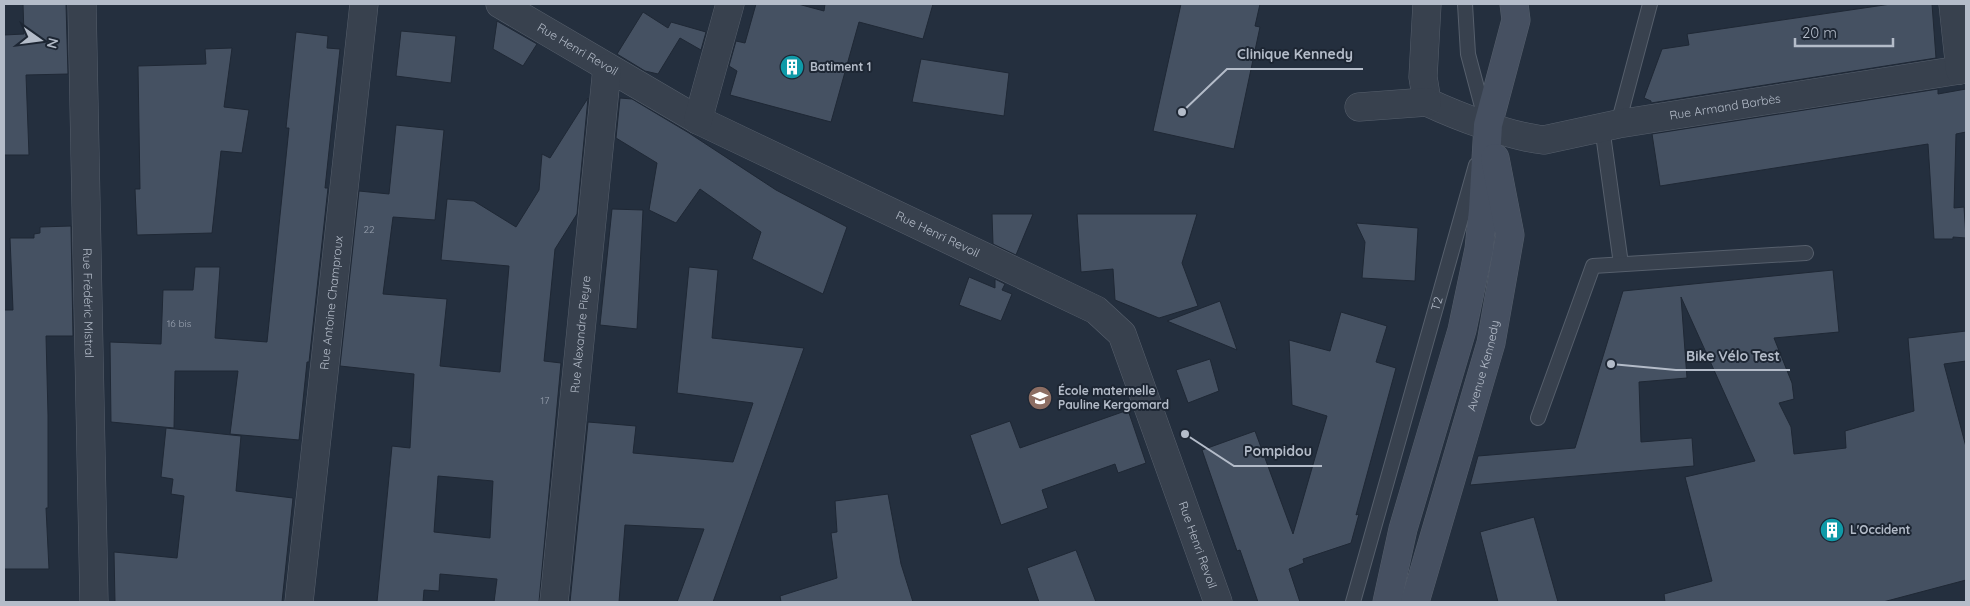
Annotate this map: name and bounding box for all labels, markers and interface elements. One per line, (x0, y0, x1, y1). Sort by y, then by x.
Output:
north arrow (15, 15, 65, 65)
scale bar (1795, 15, 1892, 47)
street label: Rue Henri Revoil (535, 20, 621, 79)
text: 20 m (1802, 23, 1837, 42)
text: N (43, 36, 63, 50)
callout: Clinique Kennedy (1227, 40, 1363, 69)
text: Clinique Kennedy (1237, 45, 1353, 63)
building icon: Batiment 1 (779, 54, 805, 80)
place label: Batiment 1 (810, 59, 871, 74)
street label: Rue Armand Barbès (1668, 90, 1782, 123)
street label: Rue Henri Revoil (893, 208, 982, 260)
house number: 22 (363, 223, 375, 236)
street label: Rue Antoine Champroux (316, 235, 346, 371)
street label: Rue Frédéric Mistral (80, 248, 97, 358)
street label: Rue Alexandre Pieyre (567, 275, 593, 394)
street label: T2 (1427, 294, 1446, 312)
house number: 16 bis (167, 317, 192, 330)
street label: Avenue Kennedy (1463, 319, 1502, 413)
callout: Bike Vélo Test (1676, 341, 1790, 370)
text: Bike Vélo Test (1686, 347, 1780, 365)
place label: École maternelle Pauline Kergomard (1058, 383, 1169, 412)
school or university icon: École maternelle Pauline Kergomard (1027, 385, 1053, 411)
house number: 17 (541, 394, 549, 407)
callout: Pompidou (1234, 437, 1322, 466)
text: Pompidou (1244, 442, 1312, 460)
street label: Rue Henri Revoil (1176, 499, 1220, 590)
building icon: L'Occident (1819, 517, 1845, 543)
place label: L'Occident (1850, 522, 1911, 537)

